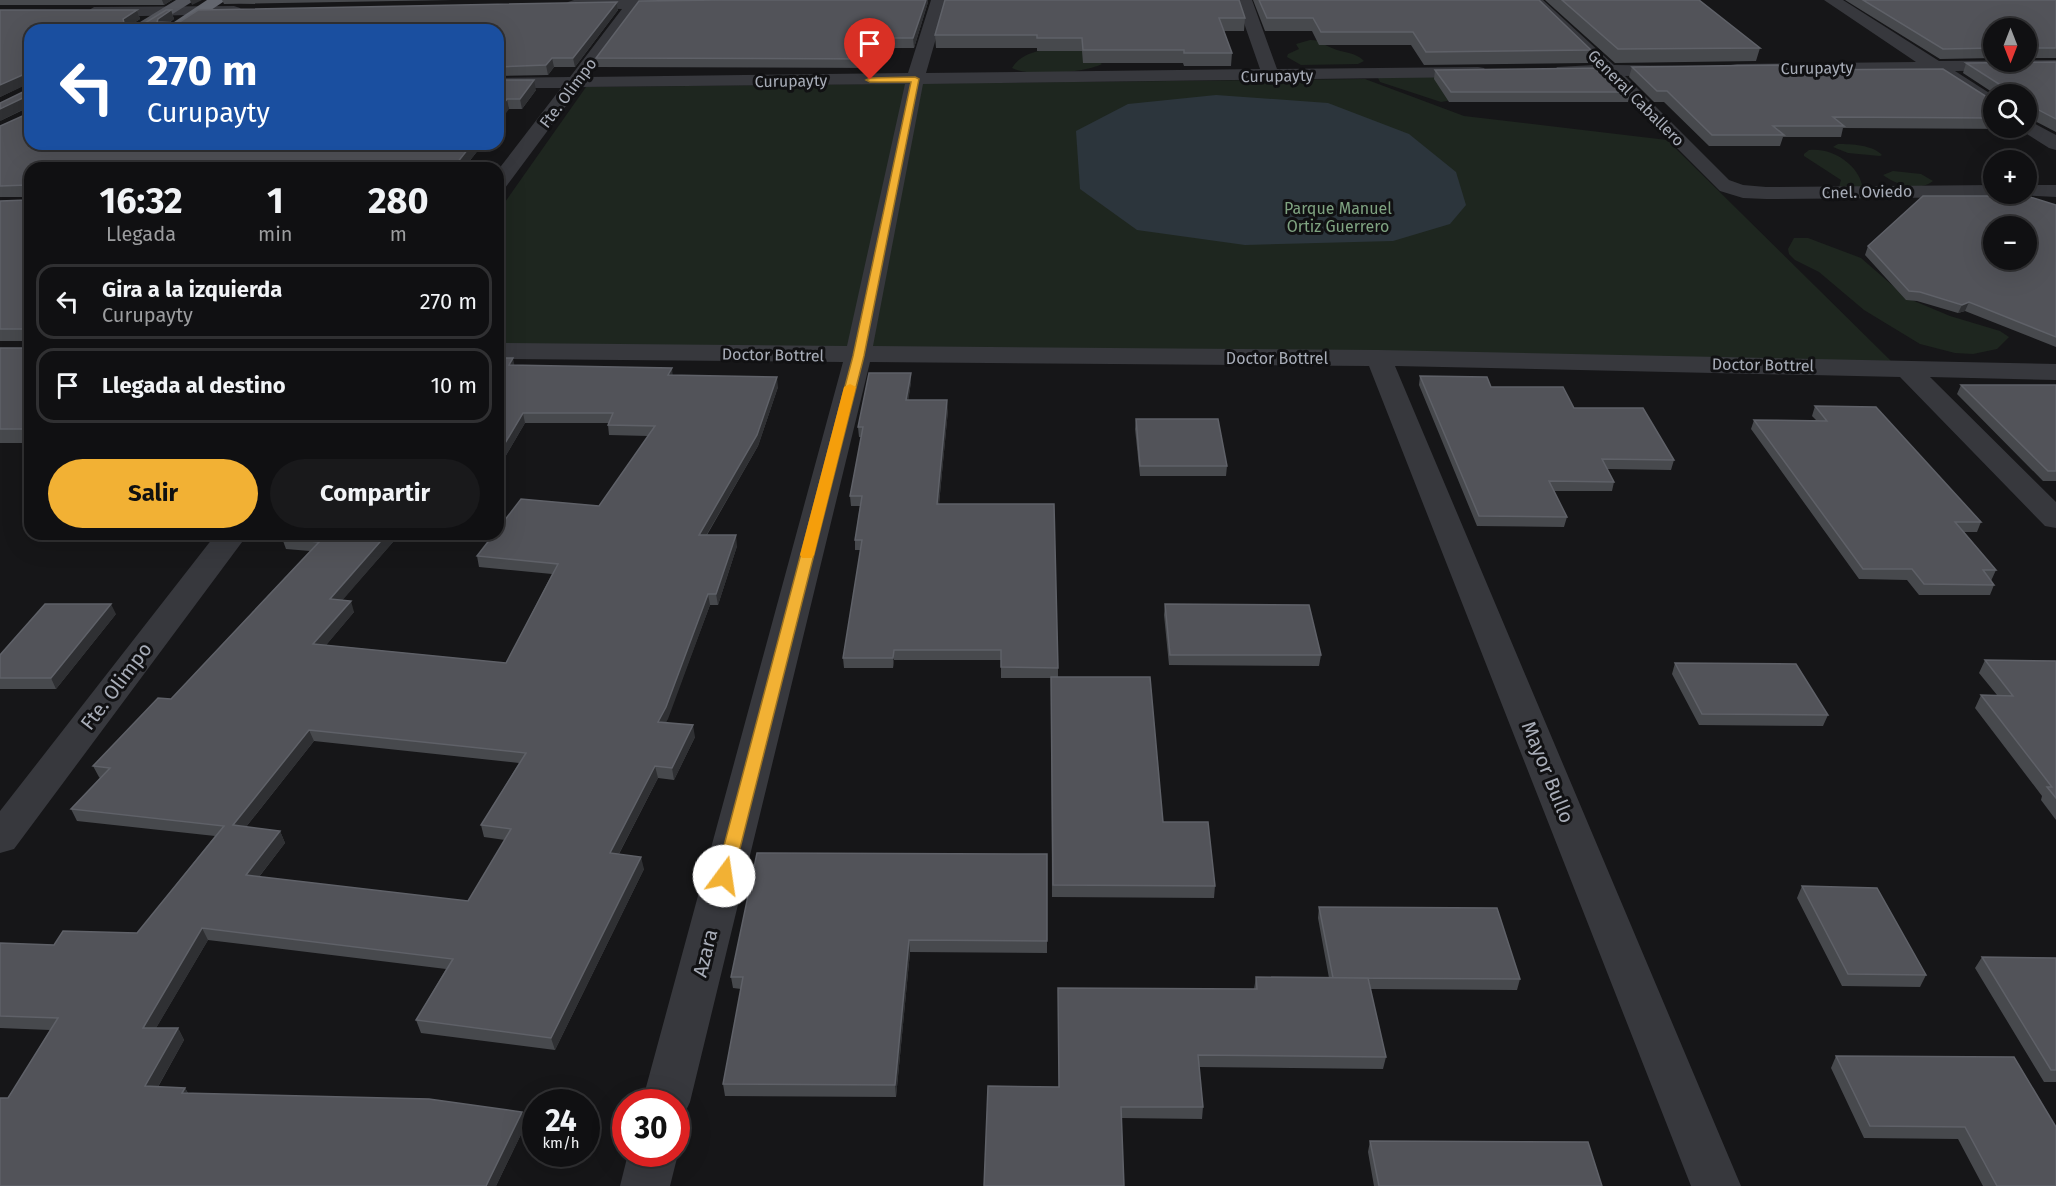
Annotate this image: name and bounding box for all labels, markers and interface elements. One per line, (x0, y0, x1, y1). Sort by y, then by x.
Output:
pin (844, 18, 895, 80)
north arrow (1983, 18, 2037, 72)
map controls (1983, 18, 2037, 270)
icon: arrive (853, 27, 886, 60)
text: 270 m (147, 46, 258, 96)
street label: General Caballero (1584, 46, 1688, 150)
icon: left (48, 48, 126, 126)
street label: Fte. Olimpo (536, 54, 600, 132)
street label: Curupayty (1780, 58, 1854, 78)
street label: Curupayty (1240, 66, 1314, 86)
street label: Curupayty (754, 71, 828, 91)
button: search (1983, 84, 2037, 138)
text: Curupayty (147, 97, 270, 129)
button: + (1983, 150, 2037, 204)
text: 16:32 (99, 179, 183, 223)
text: 1 (267, 179, 284, 223)
text: 280 (368, 179, 429, 223)
street label: Cnel. Oviedo (1821, 182, 1913, 202)
park label: Parque Manuel Ortiz Guerrero (1284, 199, 1392, 236)
button: − (1983, 216, 2037, 270)
text: Llegada (106, 222, 176, 246)
text: min (258, 222, 293, 246)
text: m (390, 222, 407, 246)
text: Gira a la izquierda (102, 276, 282, 303)
icon: left (51, 285, 84, 318)
text: 270 m (420, 288, 477, 315)
text: Curupayty (102, 303, 193, 327)
street label: Doctor Bottrel (722, 345, 825, 365)
street label: Doctor Bottrel (1226, 349, 1328, 368)
street label: Doctor Bottrel (1712, 355, 1815, 375)
icon: arrive (51, 369, 84, 402)
text: Llegada al destino (102, 372, 286, 399)
text: 10 m (431, 372, 477, 399)
button: Salir (48, 459, 258, 528)
button: Compartir (270, 459, 480, 528)
street label: Fte. Olimpo (75, 638, 157, 734)
street label: Mayor Bullo (1517, 718, 1579, 826)
position arrow (692, 844, 756, 908)
street label: Azara (687, 926, 723, 980)
speed limit sign: 30 (612, 1089, 690, 1167)
text: 24 (545, 1103, 577, 1139)
text: km/h (542, 1134, 580, 1152)

